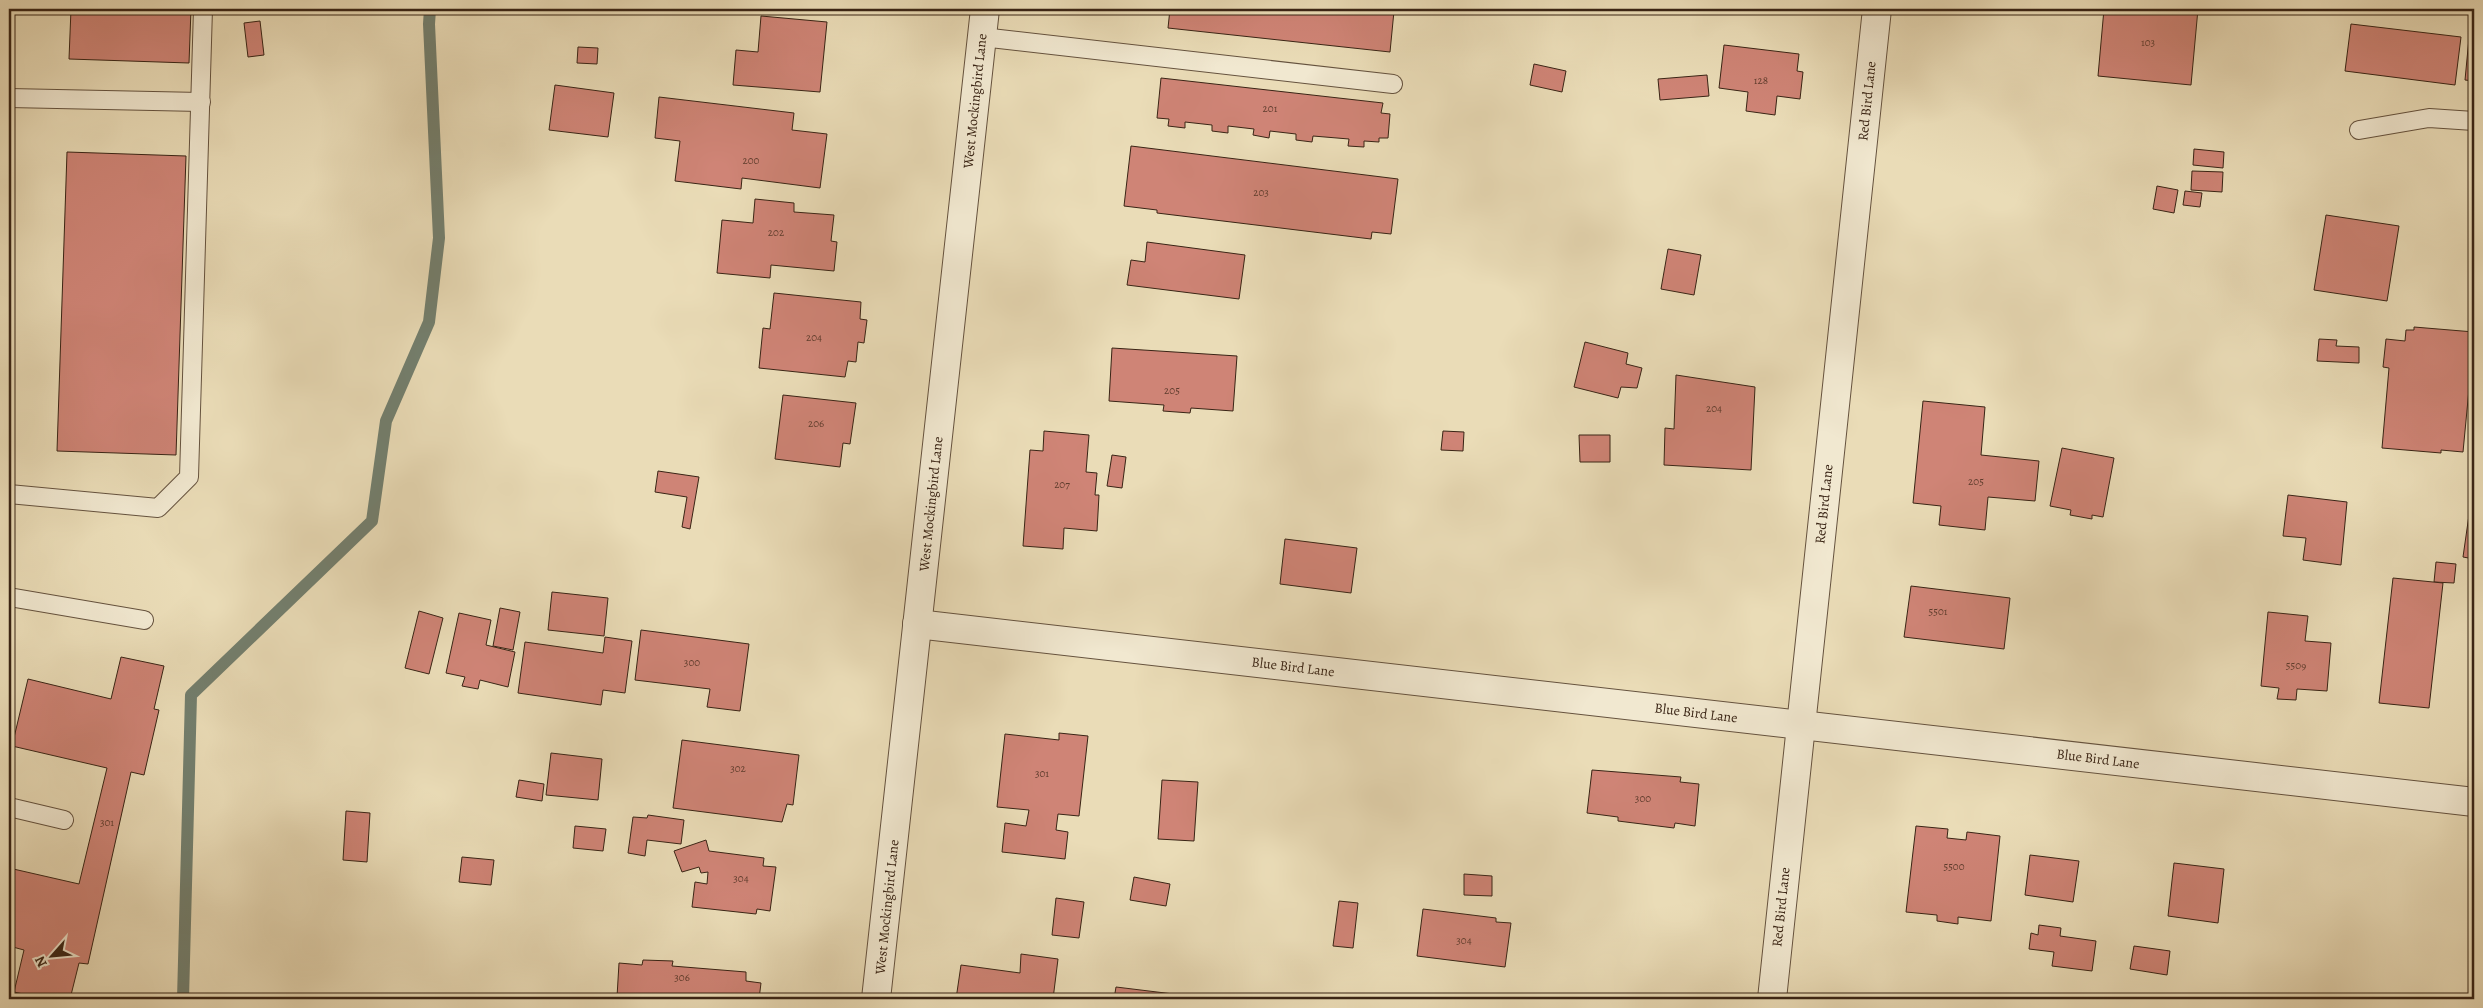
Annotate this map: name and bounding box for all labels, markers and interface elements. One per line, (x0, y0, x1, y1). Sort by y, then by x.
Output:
street label: West Mockingbird Lane (958, 33, 992, 170)
house number: 103 (2141, 35, 2155, 50)
street label: Red Bird Lane (1853, 60, 1881, 142)
house number: 128 (1754, 73, 1768, 88)
house number: 201 (1263, 101, 1278, 116)
house number: 200 (743, 153, 760, 168)
house number: 203 (1253, 185, 1269, 200)
house number: 202 (768, 225, 784, 240)
house number: 204 (806, 330, 822, 345)
house number: 205 (1164, 383, 1180, 398)
house number: 204 (1706, 401, 1722, 416)
house number: 206 (808, 416, 824, 431)
street label: West Mockingbird Lane (914, 436, 948, 573)
street label: Red Bird Lane (1810, 463, 1838, 545)
house number: 205 (1968, 474, 1984, 489)
house number: 207 (1054, 477, 1070, 492)
house number: 5501 (1928, 604, 1948, 619)
street label: Blue Bird Lane (1250, 652, 1336, 682)
house number: 300 (684, 655, 700, 670)
house number: 5509 (2286, 658, 2306, 673)
street label: Blue Bird Lane (1653, 698, 1739, 728)
street label: Blue Bird Lane (2055, 744, 2141, 774)
house number: 302 (730, 761, 746, 776)
house number: 301 (1035, 766, 1049, 781)
house number: 300 (1635, 791, 1651, 806)
house number: 301 (100, 815, 114, 830)
street label: West Mockingbird Lane (870, 839, 904, 976)
house number: 5500 (1943, 859, 1965, 874)
street label: Red Bird Lane (1767, 866, 1795, 948)
house number: 304 (733, 871, 749, 886)
north arrow (28, 930, 78, 980)
house number: 304 (1456, 933, 1472, 948)
text: N (30, 953, 52, 971)
house number: 306 (674, 970, 690, 985)

